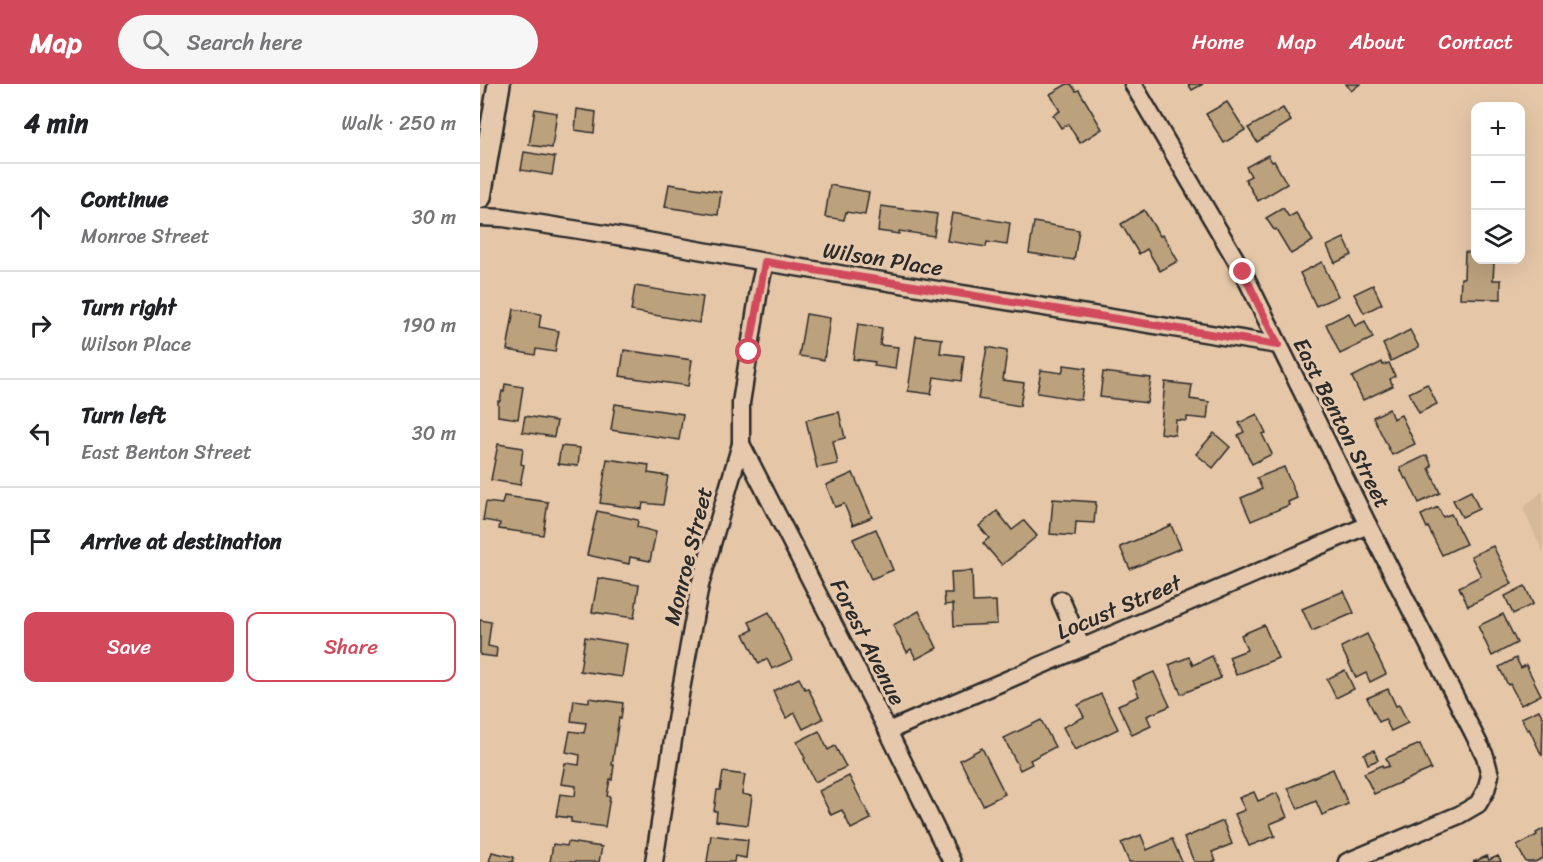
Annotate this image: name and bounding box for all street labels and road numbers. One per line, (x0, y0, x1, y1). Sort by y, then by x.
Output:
street label: Wilson Place (820, 230, 946, 288)
street label: East Benton Street (1282, 330, 1402, 516)
street label: Monroe Street (652, 482, 724, 629)
street label: Locust Street (1050, 563, 1189, 651)
street label: Forest Avenue (819, 571, 917, 713)

